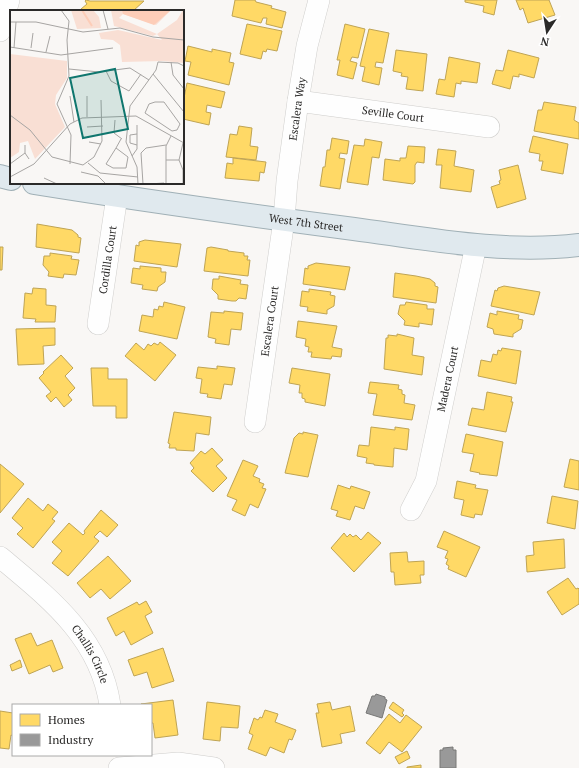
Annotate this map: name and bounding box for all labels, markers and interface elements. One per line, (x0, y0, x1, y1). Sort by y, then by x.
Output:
inset map (10, 10, 184, 184)
north arrow (527, 12, 567, 52)
text: N (539, 34, 550, 49)
street label: Escalera Way (286, 76, 309, 141)
street label: Seville Court (361, 103, 425, 125)
street label: West 7th Street (268, 211, 344, 235)
street label: Cordilla Court (96, 225, 120, 295)
street label: Escalera Court (258, 285, 281, 357)
street label: Madera Court (434, 345, 461, 413)
street label: Challis Circle (69, 622, 112, 686)
legend (12, 704, 152, 756)
text: Homes (48, 712, 85, 727)
text: Industry (48, 732, 94, 747)

